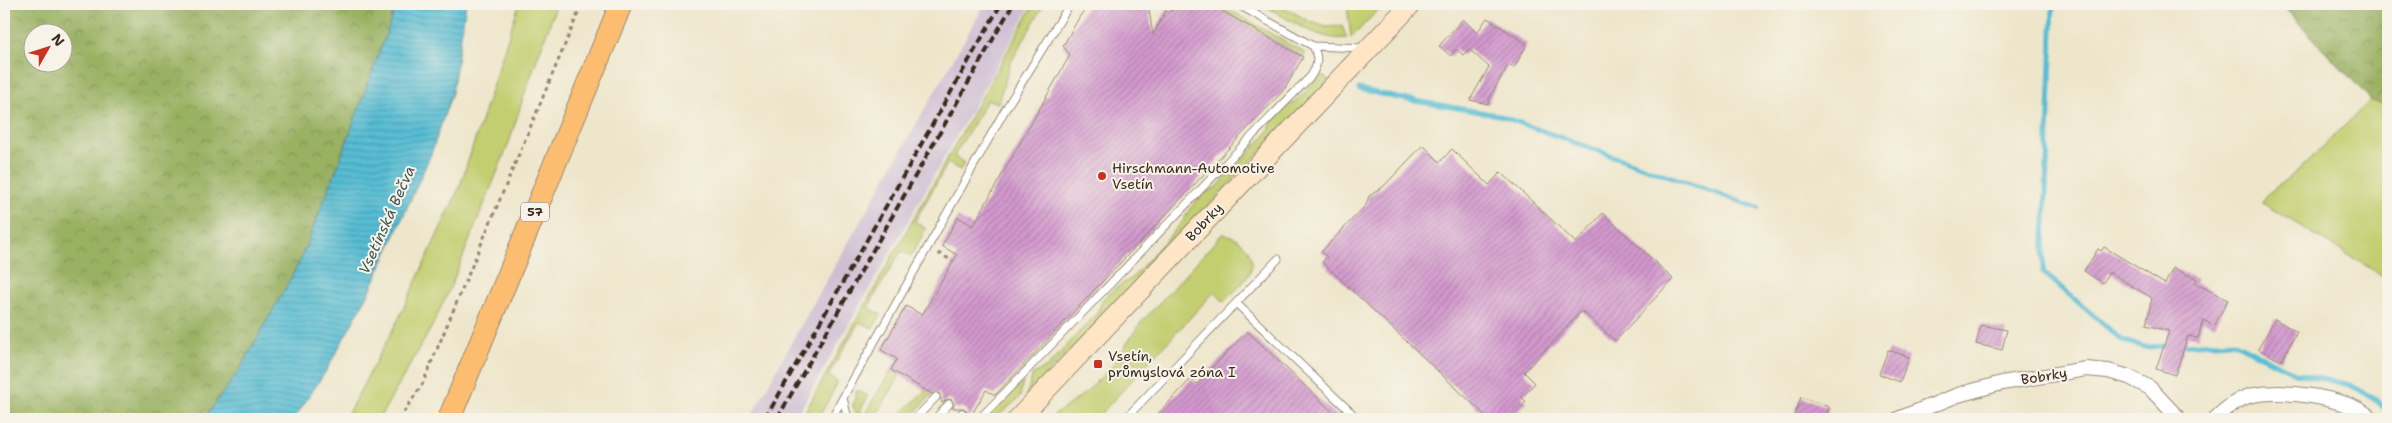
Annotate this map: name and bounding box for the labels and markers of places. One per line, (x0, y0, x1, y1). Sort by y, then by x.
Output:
place label: Hirschmann-Automotive Vsetín (1112, 159, 1275, 193)
marker: Hirschmann-Automotive Vsetín (1096, 170, 1108, 182)
place label: Vsetín, průmyslová zóna I (1108, 347, 1236, 381)
marker: Vsetín, průmyslová zóna I (1092, 358, 1104, 370)

